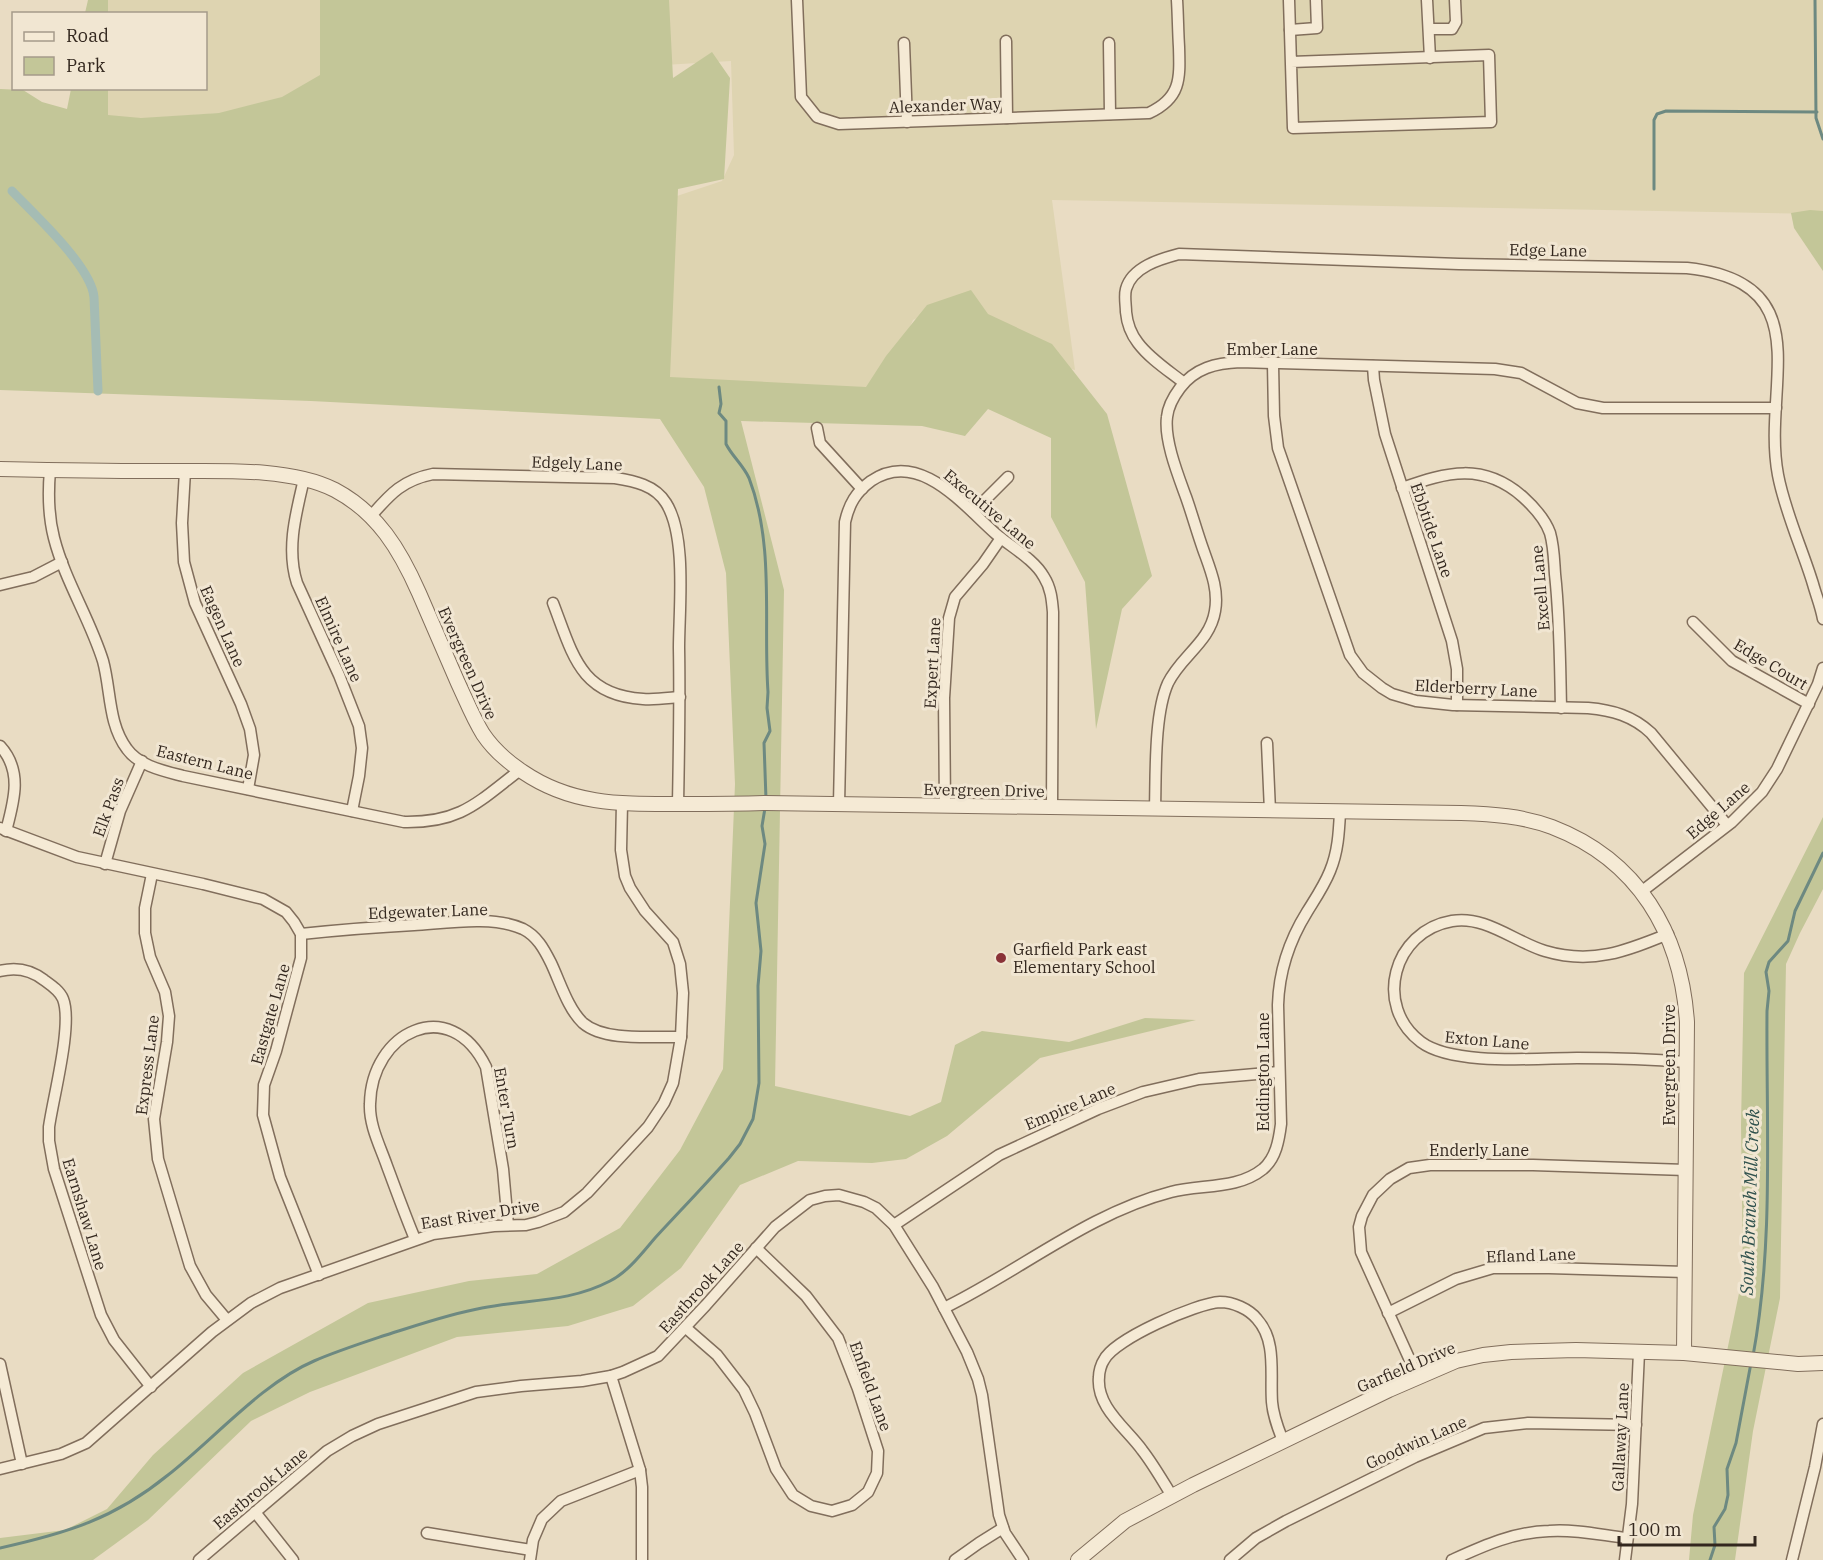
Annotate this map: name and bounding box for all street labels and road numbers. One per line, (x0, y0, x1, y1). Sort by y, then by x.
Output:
street label: Alexander Way (888, 93, 1002, 117)
street label: Edge Lane (1509, 239, 1587, 261)
street label: Ember Lane (1226, 339, 1318, 359)
street label: Edgely Lane (531, 451, 623, 475)
street label: Executive Lane (940, 465, 1040, 553)
street label: Ebbtide Lane (1406, 480, 1458, 580)
street label: Excell Lane (1526, 544, 1554, 632)
street label: Eagen Lane (196, 582, 250, 670)
street label: Elmire Lane (311, 593, 367, 685)
street label: Evergreen Drive (434, 603, 502, 723)
street label: Expert Lane (920, 617, 944, 709)
street label: Edge Court (1730, 634, 1812, 694)
street label: Elderberry Lane (1414, 675, 1538, 701)
street label: Eastern Lane (155, 740, 255, 784)
street label: Elk Pass (88, 774, 128, 840)
street label: Edge Lane (1682, 777, 1754, 843)
street label: Evergreen Drive (923, 779, 1045, 801)
street label: Edgewater Lane (368, 899, 488, 923)
street label: Eastgate Lane (246, 961, 294, 1067)
street label: Evergreen Drive (1659, 1004, 1679, 1126)
street label: Eddington Lane (1253, 1012, 1273, 1132)
street label: Express Lane (131, 1014, 163, 1116)
street label: Exton Lane (1444, 1026, 1530, 1054)
street label: Enter Turn (490, 1065, 524, 1151)
street label: Empire Lane (1022, 1078, 1118, 1134)
street label: Enderly Lane (1429, 1140, 1529, 1160)
street label: Earnshaw Lane (58, 1156, 112, 1272)
street label: East River Drive (419, 1195, 541, 1233)
street label: Eastbrook Lane (654, 1237, 748, 1337)
street label: Efland Lane (1486, 1243, 1576, 1267)
street label: Garfield Drive (1354, 1337, 1458, 1397)
street label: Enfield Lane (845, 1338, 897, 1434)
street label: Gallaway Lane (1607, 1382, 1633, 1492)
street label: Goodwin Lane (1363, 1411, 1469, 1473)
street label: Eastbrook Lane (209, 1443, 311, 1533)

